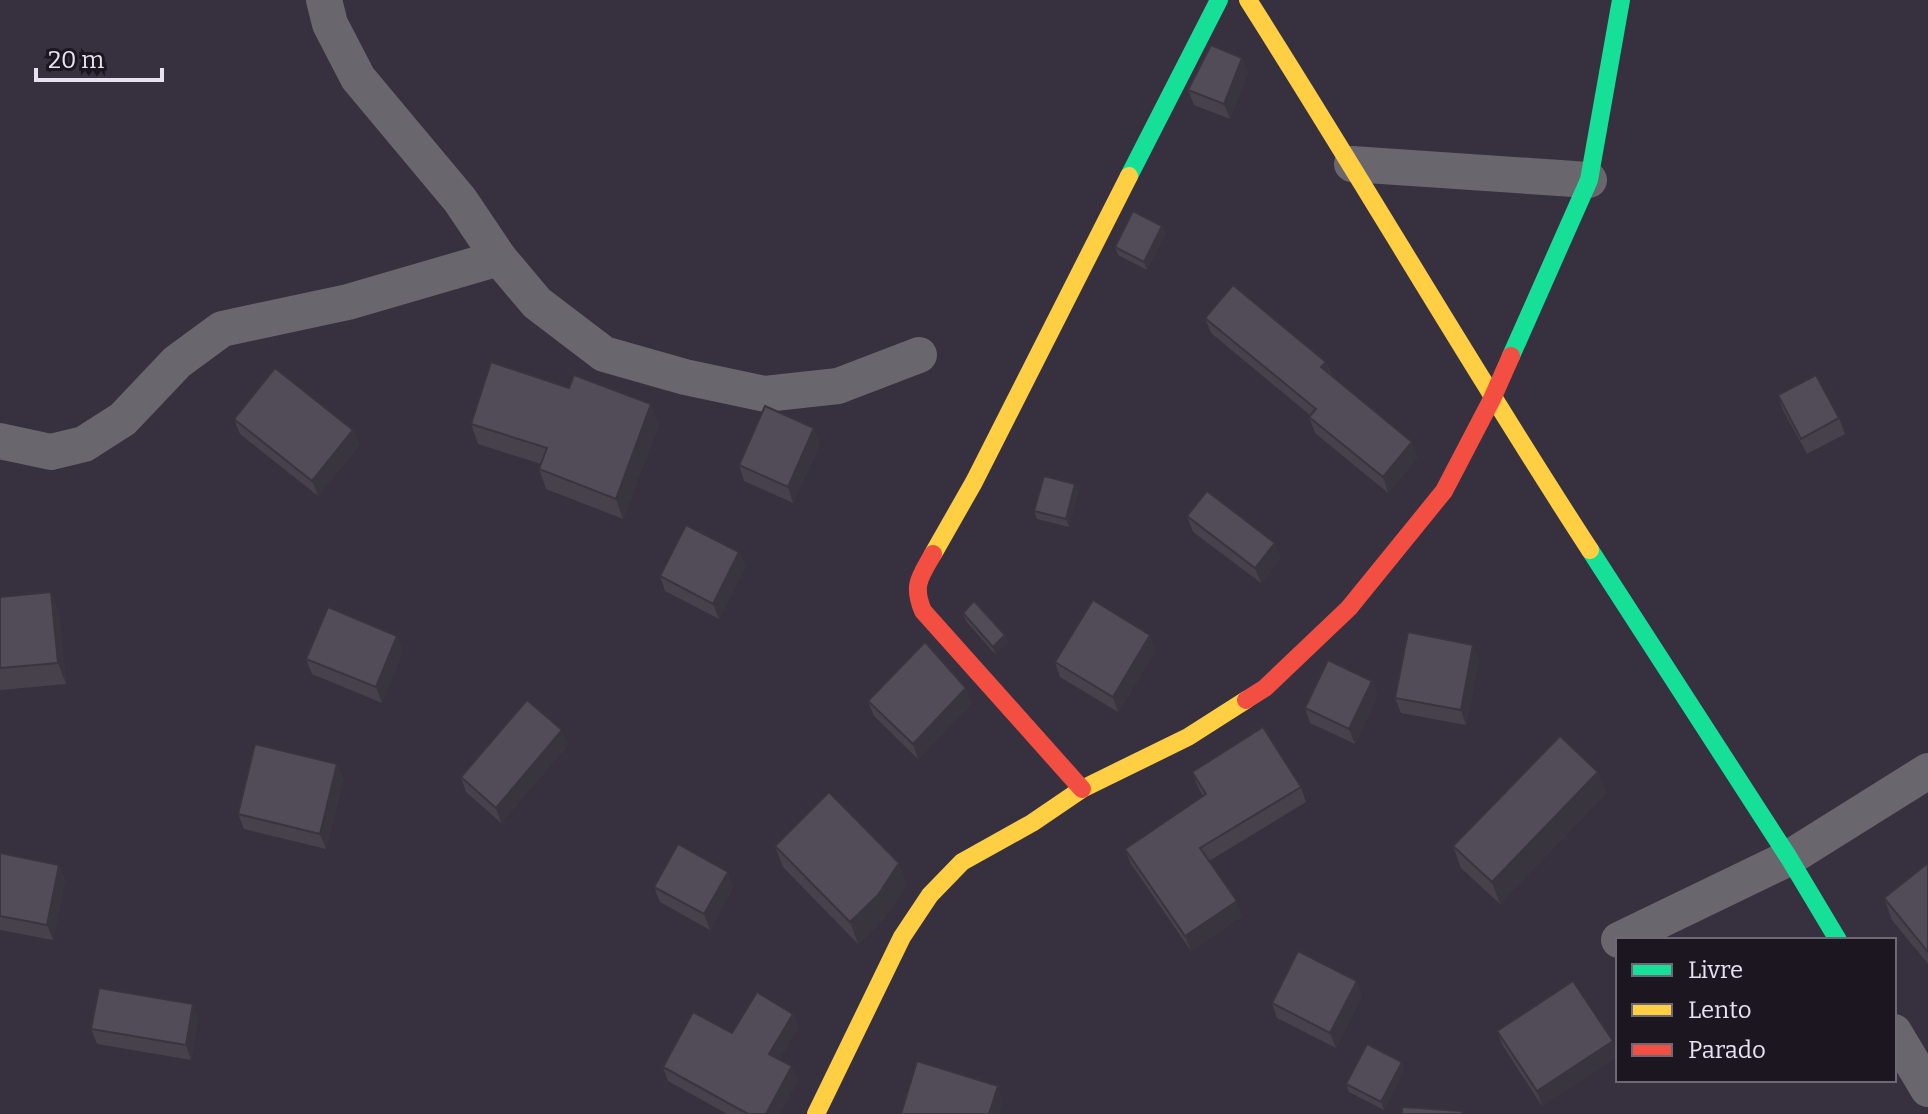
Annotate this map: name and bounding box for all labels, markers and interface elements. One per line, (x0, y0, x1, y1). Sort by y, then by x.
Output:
scale bar (36, 32, 162, 82)
text: 20 m (48, 46, 104, 74)
legend (1616, 938, 1896, 1082)
text: Livre (1688, 956, 1743, 984)
text: Lento (1688, 996, 1751, 1024)
text: Parado (1688, 1036, 1766, 1064)

